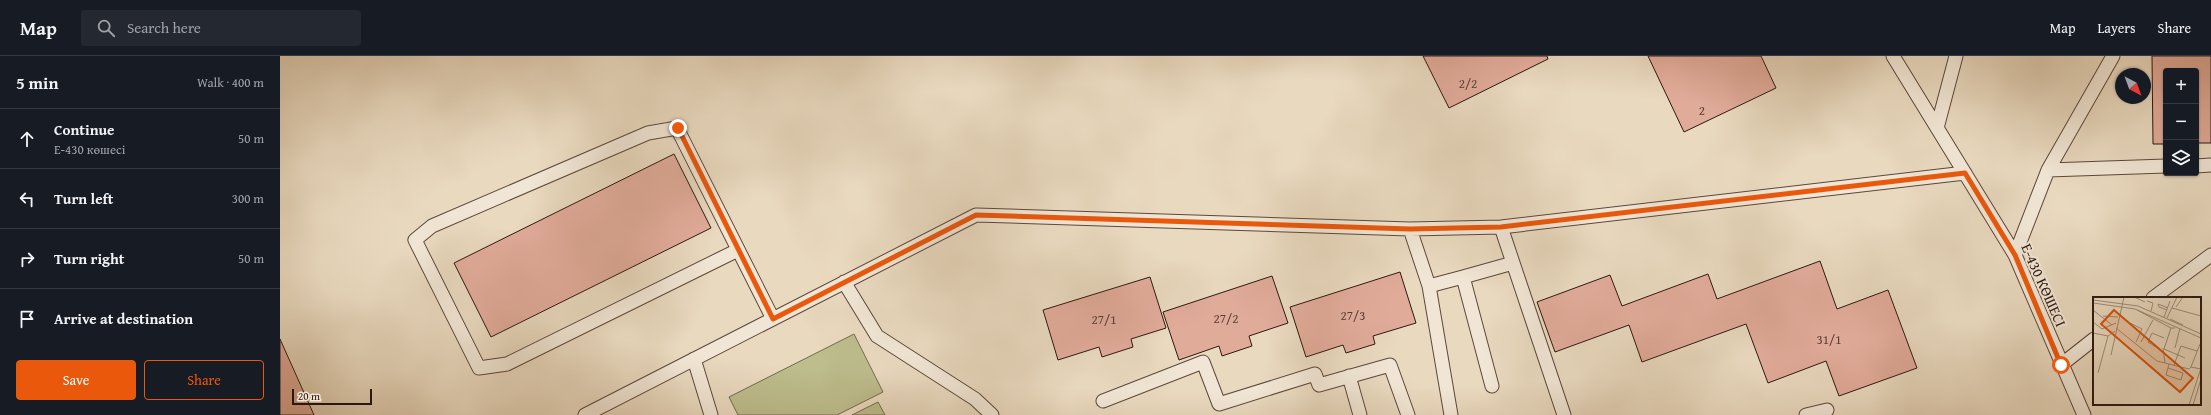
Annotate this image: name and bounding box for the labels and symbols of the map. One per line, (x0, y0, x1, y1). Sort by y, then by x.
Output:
north arrow (2115, 68, 2151, 104)
house number: 2/2 (1459, 74, 1477, 93)
house number: 2 (1699, 101, 1705, 120)
route end (669, 119, 687, 137)
street label: Е-430 КӨШЕСІ (2016, 240, 2072, 330)
inset map (2093, 297, 2201, 405)
house number: 27/3 (1341, 306, 1365, 325)
house number: 27/2 (1214, 309, 1238, 328)
house number: 27/1 (1092, 310, 1116, 329)
house number: 31/1 (1817, 330, 1841, 349)
route start (2052, 356, 2070, 374)
scale bar (292, 387, 372, 406)

